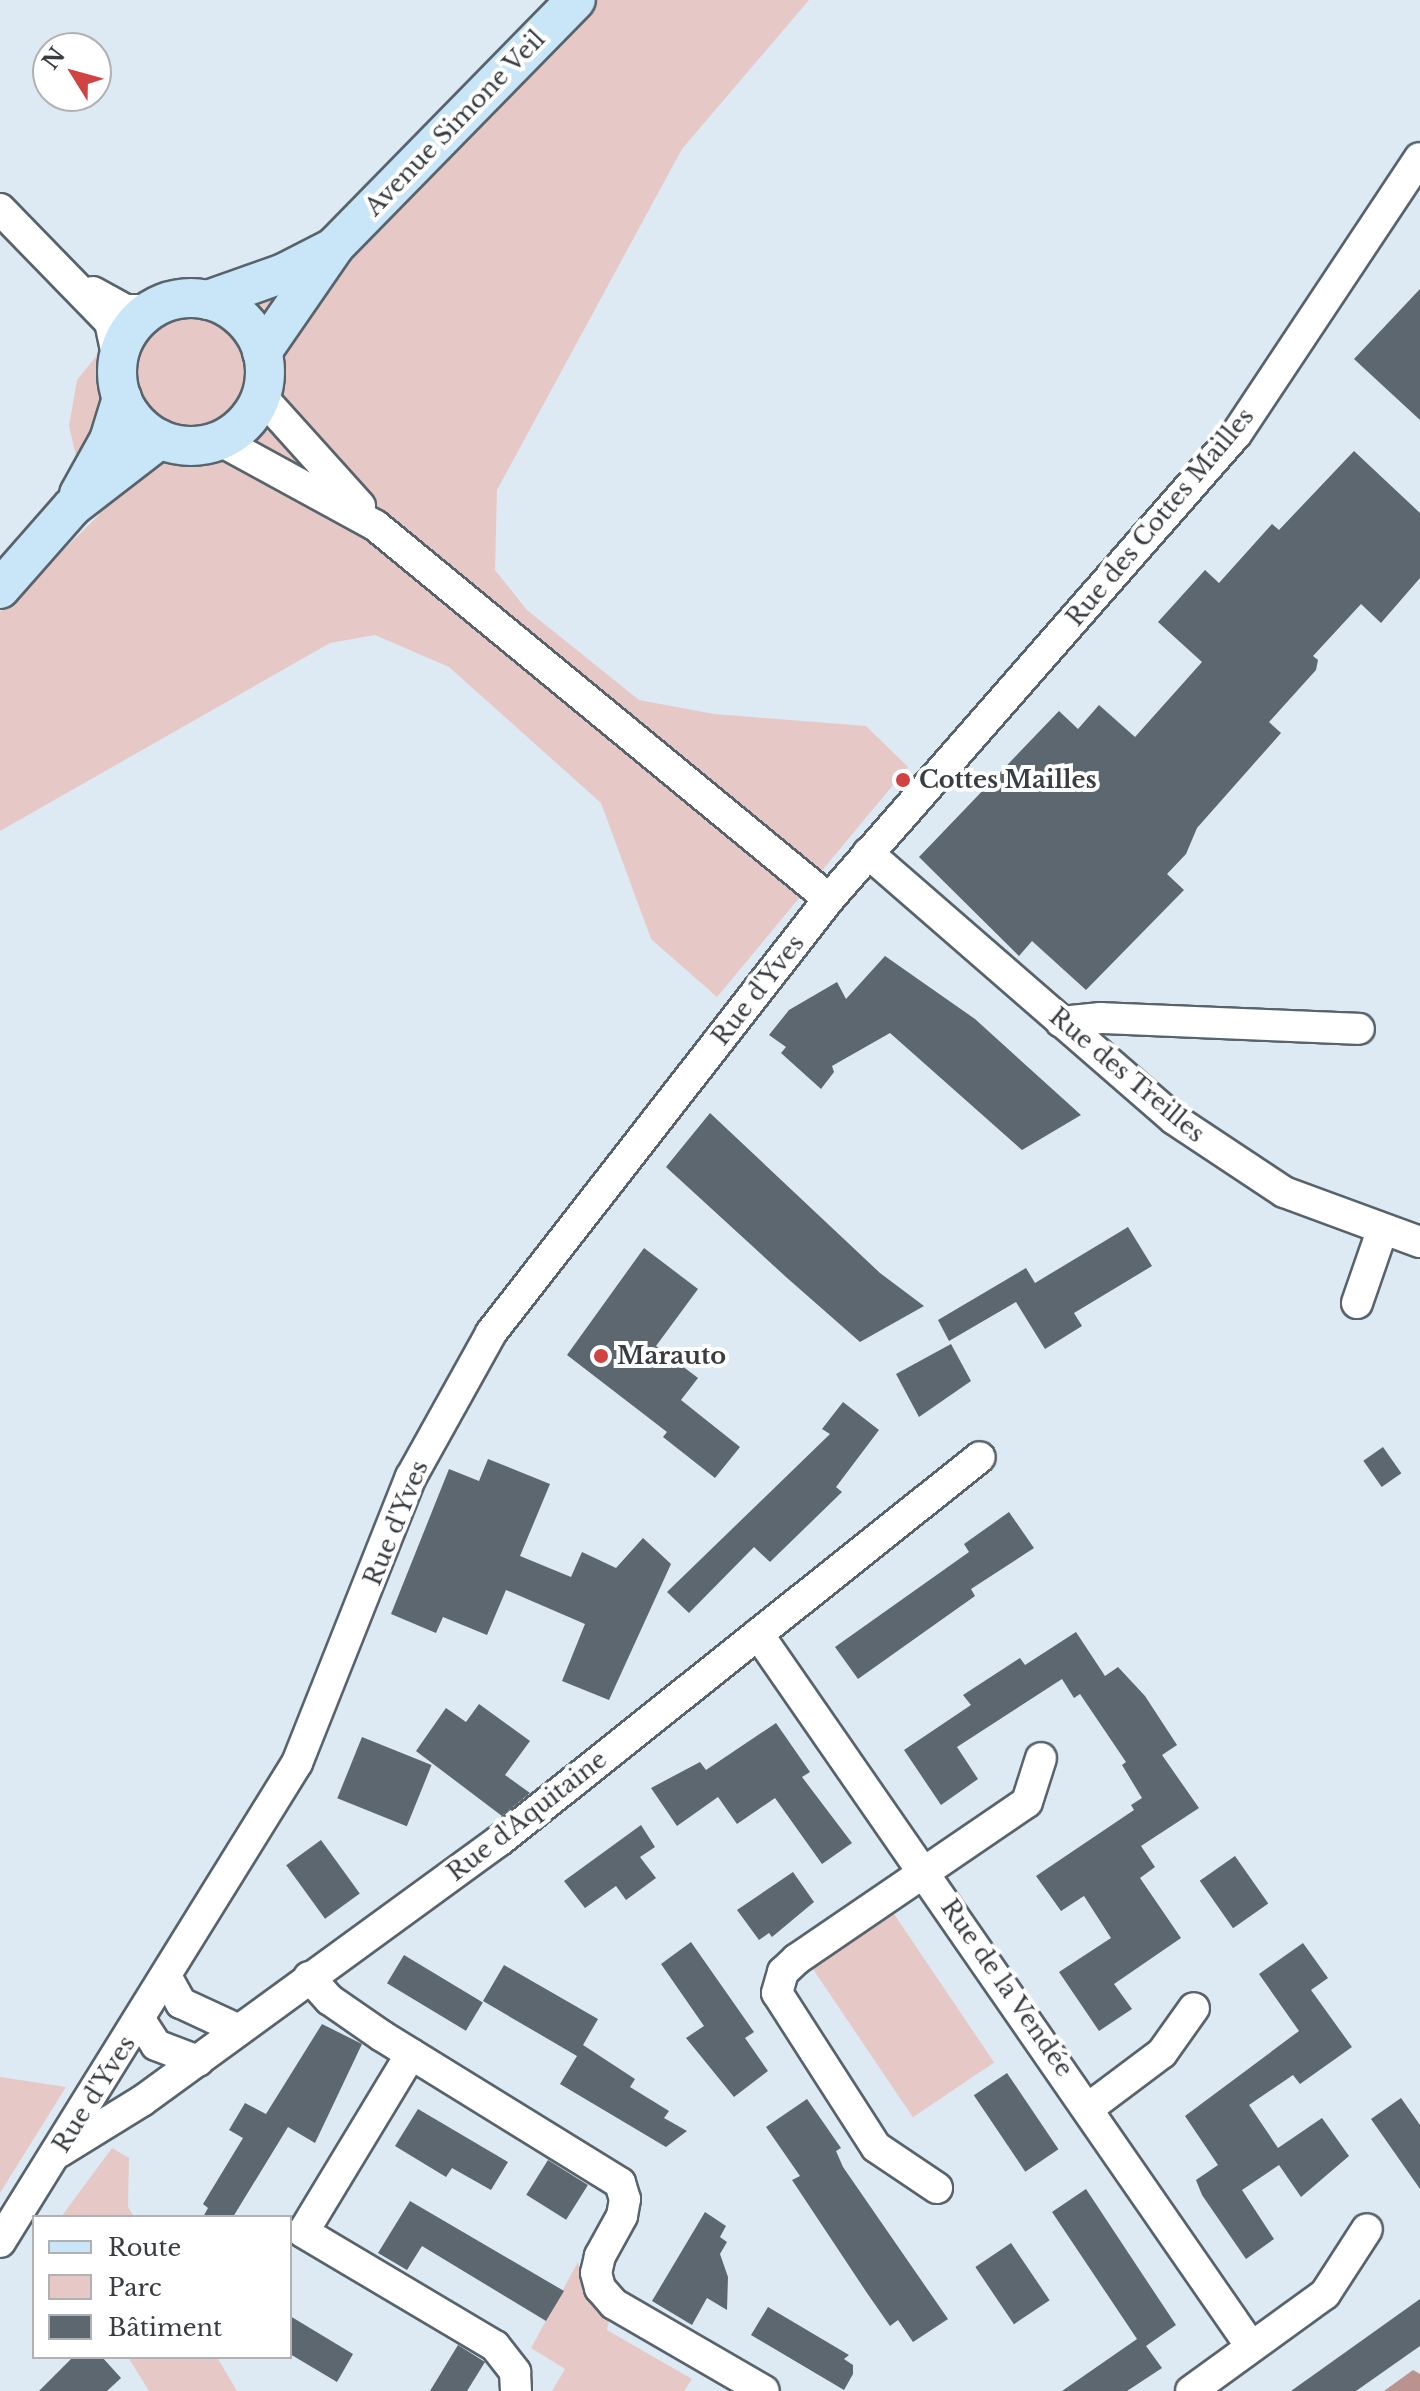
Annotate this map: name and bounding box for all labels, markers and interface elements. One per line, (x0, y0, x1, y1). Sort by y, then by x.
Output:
street label: Avenue Simone Veil (359, 24, 551, 222)
north arrow (32, 32, 112, 112)
text: N (37, 42, 71, 75)
street label: Rue des Cottes Mailles (1060, 402, 1260, 632)
place label: Cottes Mailles (919, 766, 1097, 794)
marker: Cottes Mailles (894, 771, 912, 789)
street label: Rue d'Yves (706, 929, 810, 1051)
street label: Rue des Treilles (1043, 1002, 1211, 1148)
place label: Marauto (617, 1342, 726, 1370)
marker: Marauto (592, 1347, 610, 1365)
street label: Rue d'Yves (358, 1456, 434, 1590)
street label: Rue d'Aquitaine (442, 1745, 612, 1887)
street label: Rue de la Vendée (935, 1893, 1079, 2083)
street label: Rue d'Yves (47, 2030, 141, 2158)
legend (32, 2215, 292, 2359)
text: Route (108, 2233, 181, 2262)
text: Parc (108, 2273, 162, 2302)
text: Bâtiment (108, 2313, 222, 2342)

